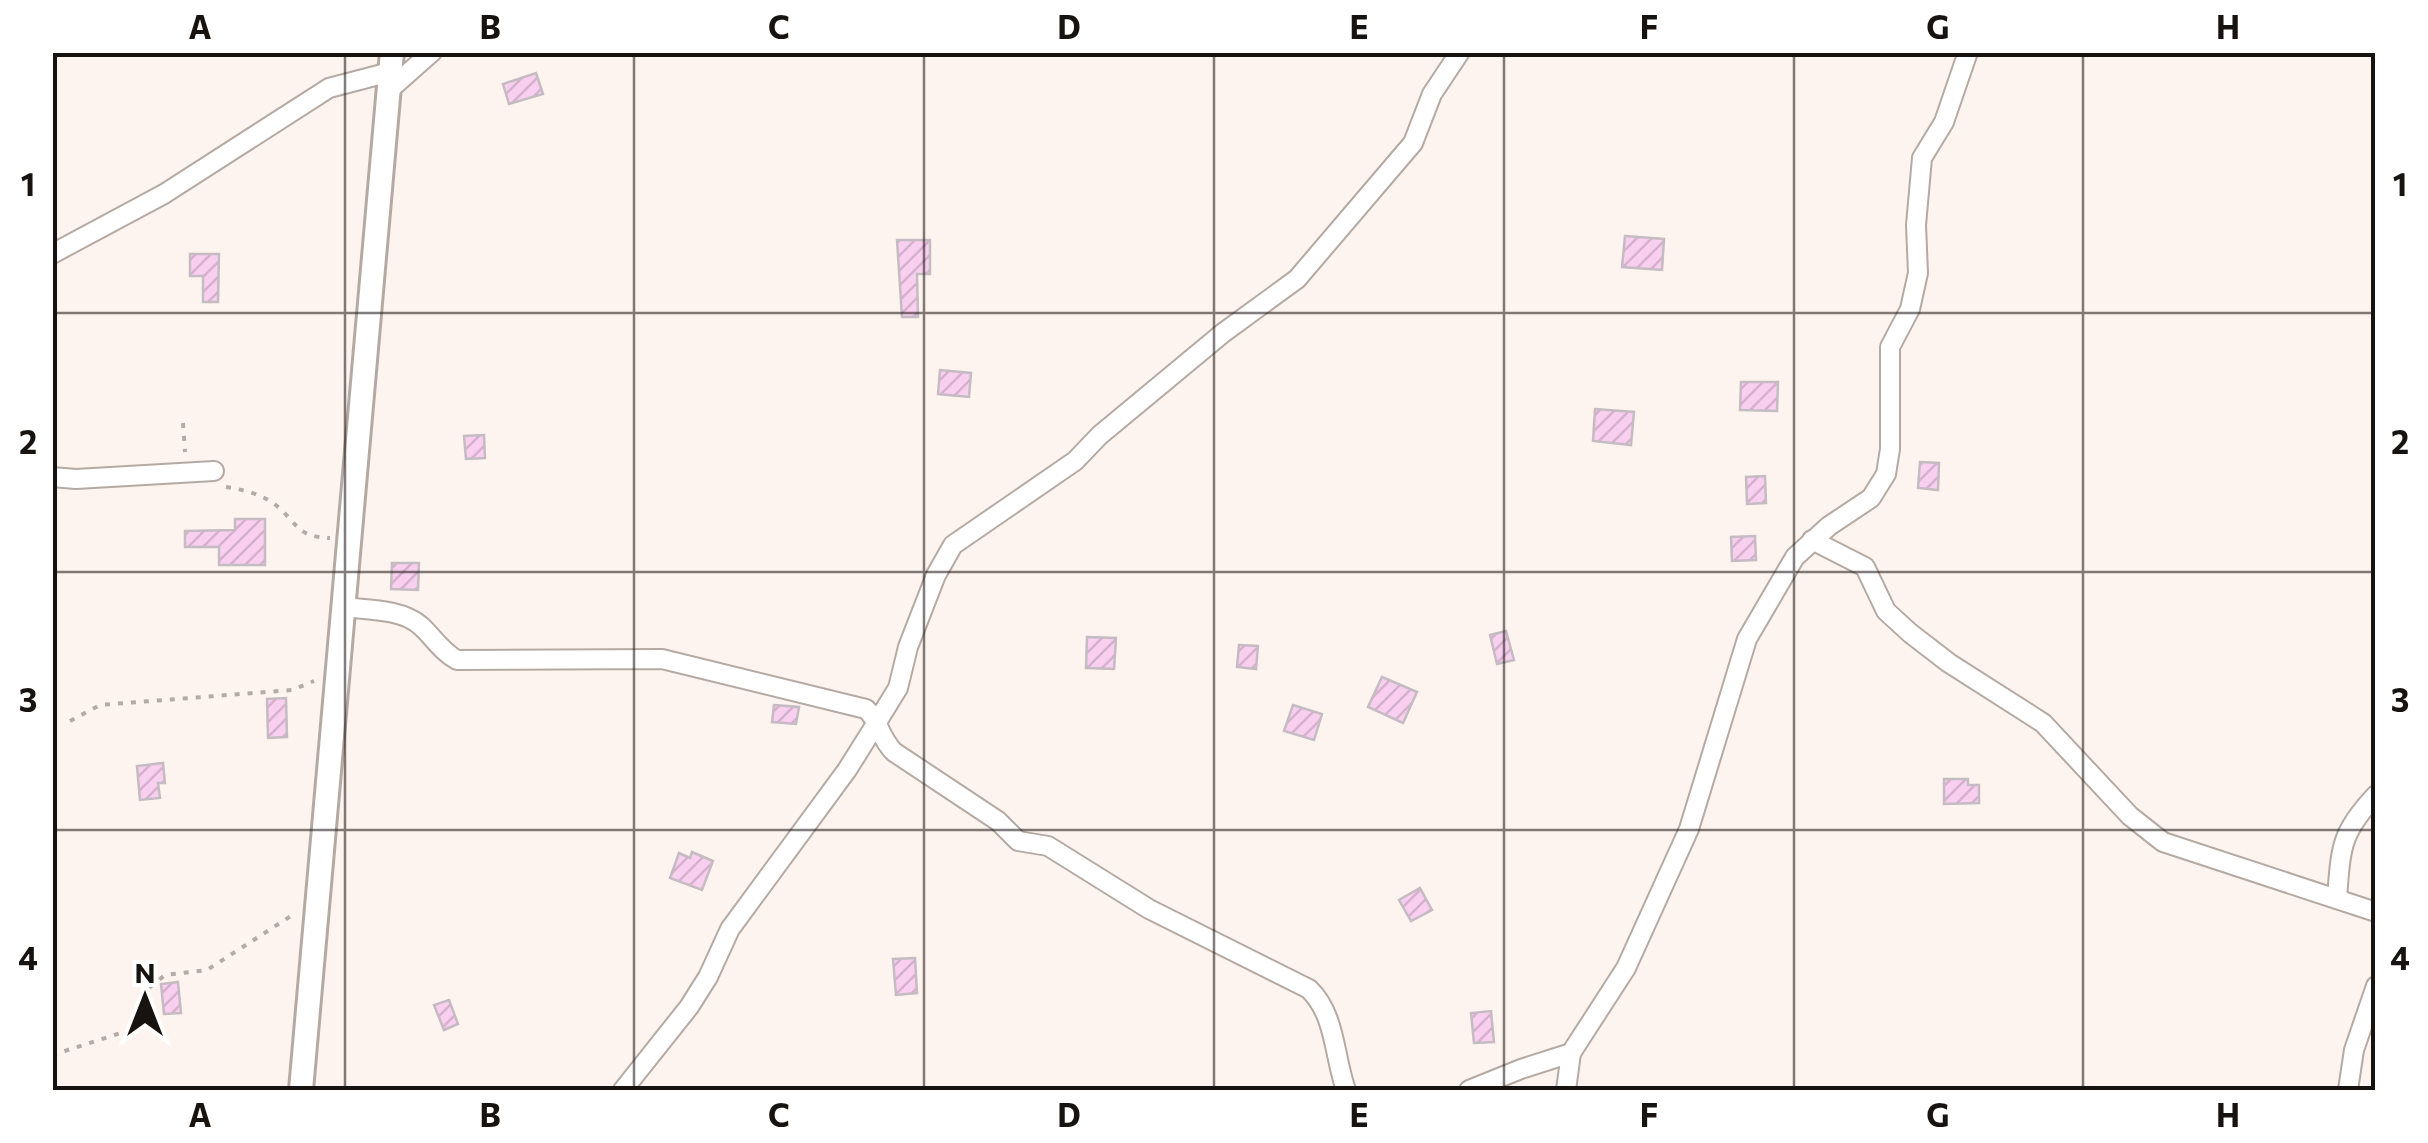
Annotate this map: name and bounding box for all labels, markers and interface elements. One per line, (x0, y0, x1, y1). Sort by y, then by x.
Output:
text: A (189, 6, 212, 46)
text: B (479, 6, 501, 46)
text: C (768, 6, 790, 46)
text: D (1057, 6, 1081, 46)
text: E (1349, 6, 1369, 46)
text: F (1640, 6, 1658, 46)
text: G (1926, 6, 1950, 46)
text: H (2216, 6, 2240, 46)
text: 1 (21, 163, 35, 203)
text: 1 (2393, 163, 2407, 203)
text: 2 (19, 421, 37, 461)
text: 2 (2391, 421, 2409, 461)
text: 3 (19, 679, 37, 719)
text: 3 (2391, 679, 2409, 719)
text: 4 (18, 937, 38, 977)
text: 4 (2390, 937, 2410, 977)
north arrow (95, 948, 195, 1048)
text: N (135, 955, 156, 989)
text: A (189, 1094, 212, 1134)
text: B (479, 1094, 501, 1134)
text: C (768, 1094, 790, 1134)
text: D (1057, 1094, 1081, 1134)
text: E (1349, 1094, 1369, 1134)
text: F (1640, 1094, 1658, 1134)
text: G (1926, 1094, 1950, 1134)
text: H (2216, 1094, 2240, 1134)

